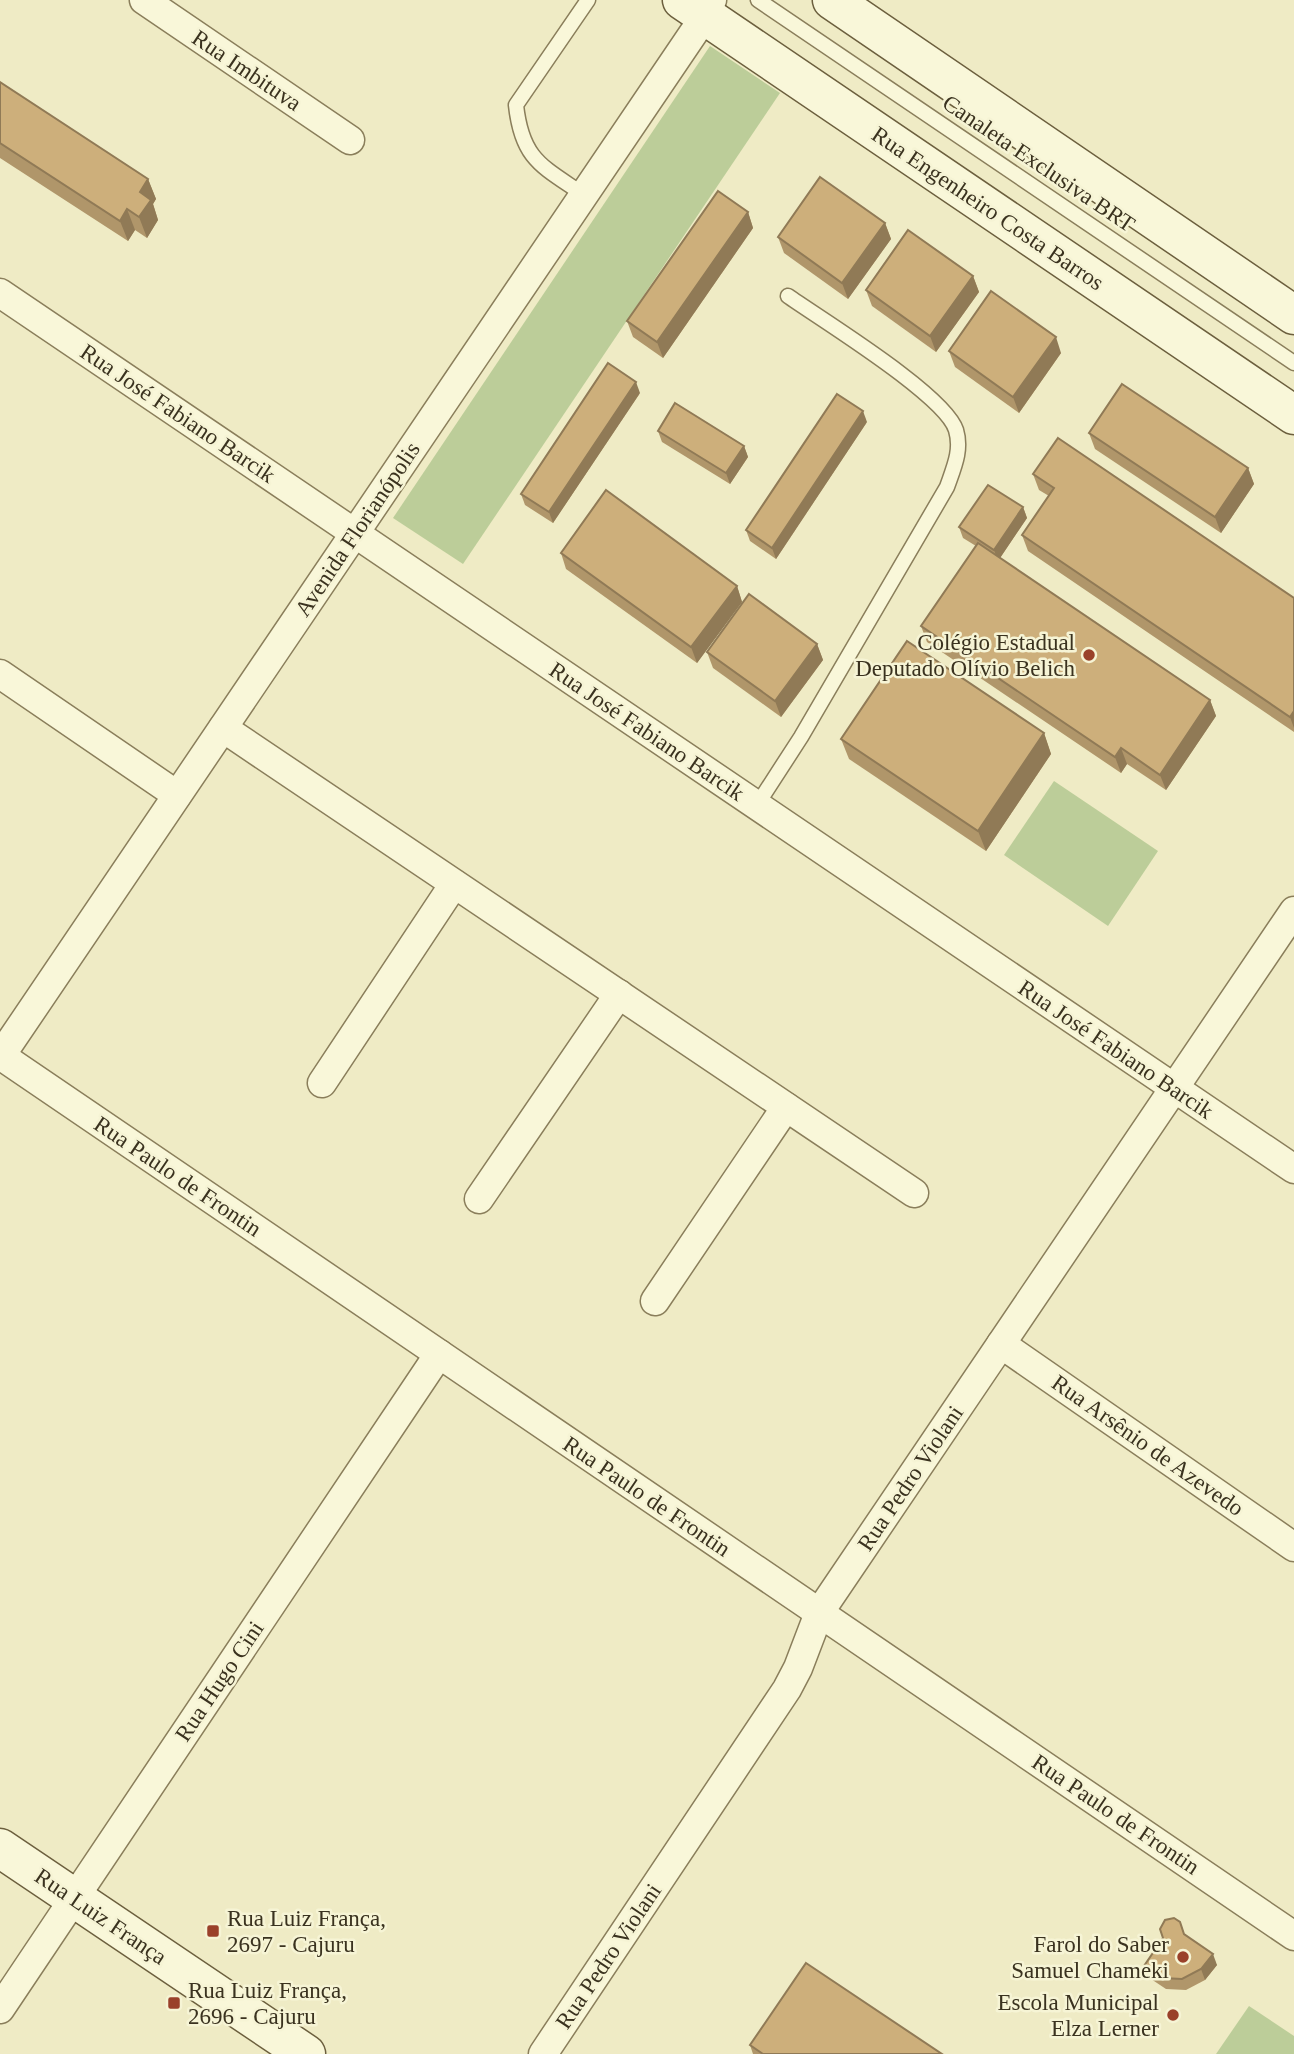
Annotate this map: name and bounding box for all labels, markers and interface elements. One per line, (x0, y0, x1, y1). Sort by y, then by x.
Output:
street label: Rua Imbituva (188, 25, 306, 116)
street label: Canaleta Exclusiva BRT (938, 90, 1139, 237)
street label: Rua Engenheiro Costa Barros (867, 121, 1108, 295)
street label: Rua José Fabiano Barcik (76, 339, 280, 488)
street label: Avenida Florianópolis (290, 437, 425, 621)
place label: Colégio Estadual Deputado Olívio Belich (855, 630, 1075, 681)
marker: Colégio Estadual Deputado Olívio Belich (1081, 647, 1097, 663)
street label: Rua José Fabiano Barcik (545, 657, 749, 806)
street label: Rua José Fabiano Barcik (1014, 975, 1218, 1124)
street label: Rua Paulo de Frontin (89, 1111, 266, 1242)
street label: Rua Arsênio de Azevedo (1047, 1370, 1248, 1521)
street label: Rua Pedro Violani (853, 1401, 968, 1555)
street label: Rua Paulo de Frontin (558, 1431, 735, 1562)
street label: Rua Hugo Cini (170, 1617, 269, 1746)
street label: Rua Paulo de Frontin (1027, 1749, 1204, 1880)
street label: Rua Luiz França (30, 1863, 171, 1970)
street label: Rua Pedro Violani (551, 1879, 666, 2033)
place label: Rua Luiz França, 2697 - Cajuru (227, 1906, 386, 1957)
marker: Rua Luiz França, 2697 - Cajuru (205, 1923, 221, 1939)
place label: Farol do Saber Samuel Chameki (1011, 1932, 1169, 1983)
marker: Farol do Saber Samuel Chameki (1175, 1949, 1191, 1965)
place label: Rua Luiz França, 2696 - Cajuru (188, 1978, 347, 2029)
place label: Escola Municipal Elza Lerner (997, 1990, 1159, 2041)
marker: Rua Luiz França, 2696 - Cajuru (166, 1995, 182, 2011)
marker: Escola Municipal Elza Lerner (1165, 2007, 1181, 2023)

